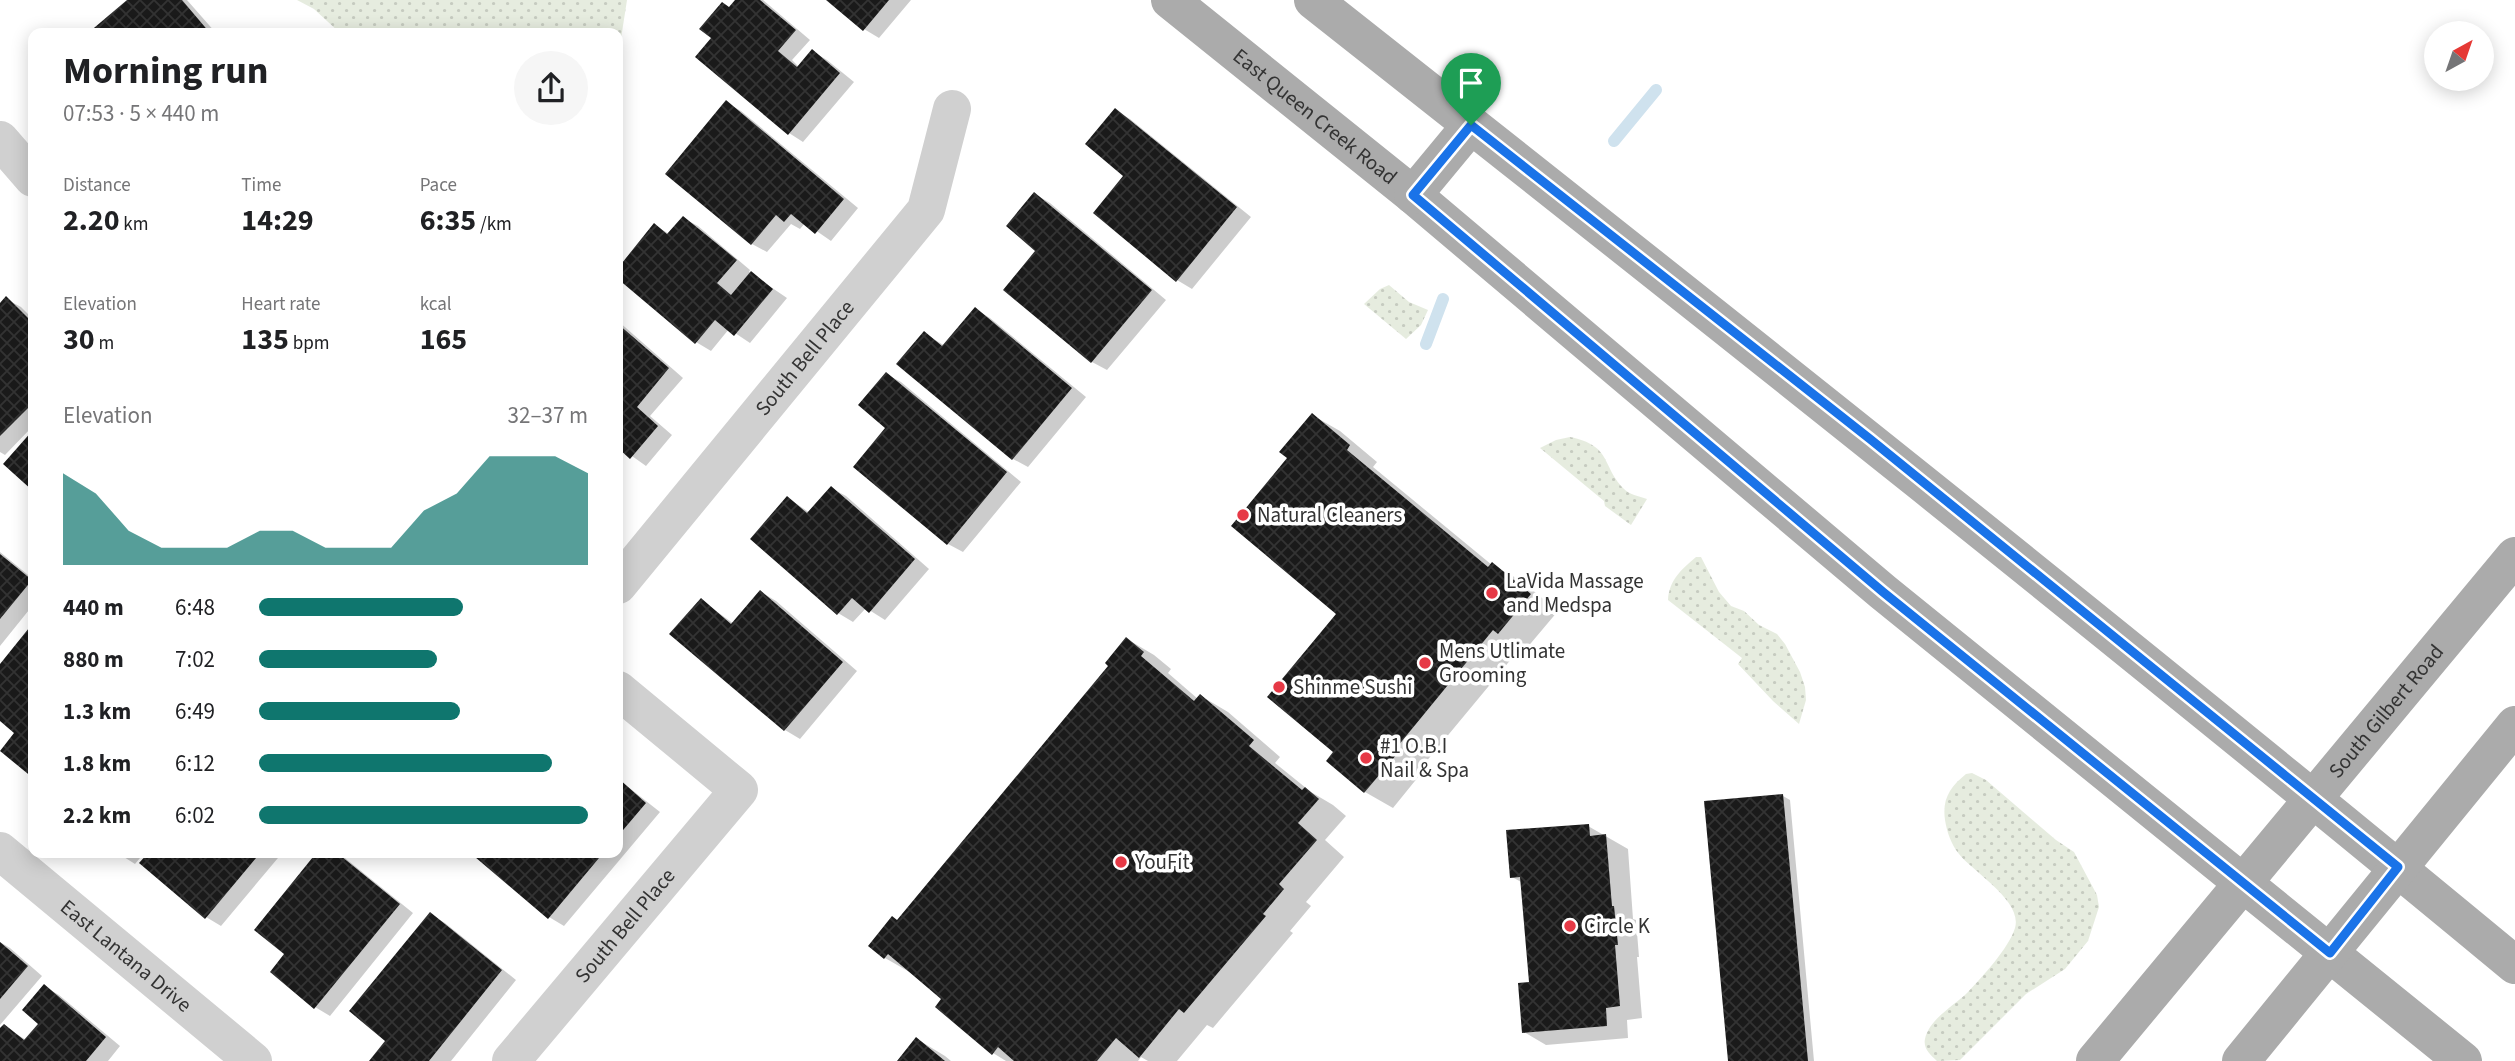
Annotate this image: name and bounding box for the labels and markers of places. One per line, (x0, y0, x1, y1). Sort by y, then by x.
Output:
pin (1441, 53, 1501, 125)
place label: Natural Cleaners (1257, 500, 1403, 530)
marker: Natural Cleaners (1235, 507, 1251, 523)
place label: LaVida Massage and Medspa (1506, 566, 1644, 620)
marker: LaVida Massage and Medspa (1484, 585, 1500, 601)
place label: Mens Utlimate Grooming (1439, 636, 1565, 690)
marker: Mens Utlimate Grooming (1417, 655, 1433, 671)
place label: Shinme Sushi (1293, 672, 1412, 702)
marker: Shinme Sushi (1271, 679, 1287, 695)
place label: #1 O.B.I Nail & Spa (1380, 731, 1469, 785)
marker: #1 O.B.I Nail & Spa (1358, 750, 1374, 766)
place label: YouFit (1134, 847, 1190, 877)
marker: YouFit (1113, 854, 1129, 870)
place label: Circle K (1584, 911, 1651, 941)
marker: Circle K (1562, 918, 1578, 934)

